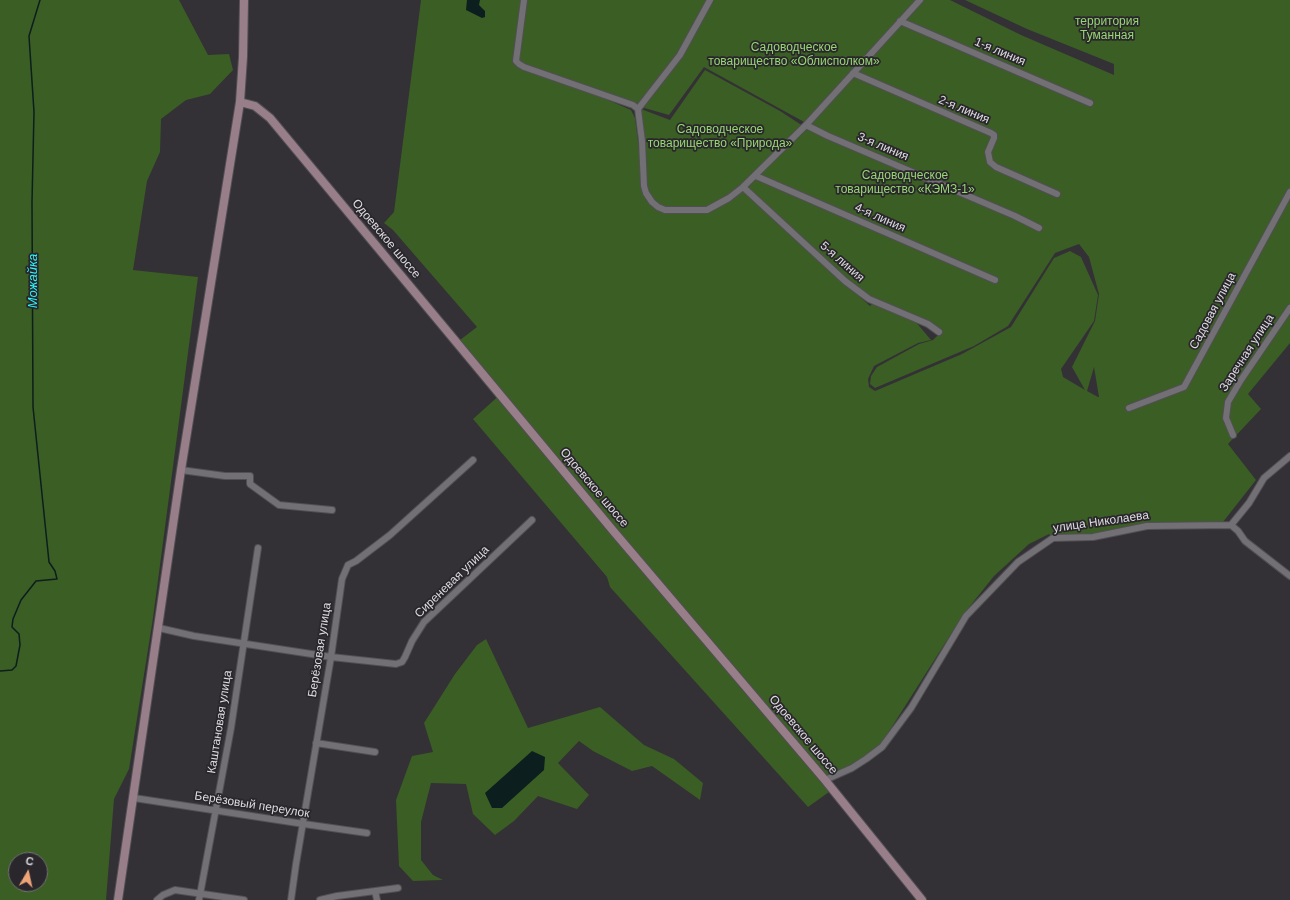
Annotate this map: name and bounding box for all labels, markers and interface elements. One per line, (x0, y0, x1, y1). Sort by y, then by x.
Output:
park label: территория Туманная (1075, 15, 1139, 43)
street label: 1-я линия (972, 35, 1028, 69)
park label: Садоводческое товарищество «Облисполком» (708, 41, 880, 69)
street label: 2-я линия (936, 93, 992, 127)
park label: Садоводческое товарищество «Природа» (648, 123, 792, 151)
street label: 3-я линия (855, 130, 911, 164)
park label: Садоводческое товарищество «КЭМЗ-1» (835, 169, 975, 197)
street label: Одоевское шоссе (349, 197, 423, 281)
street label: 4-я линия (852, 200, 908, 236)
street label: 5-я линия (817, 239, 867, 285)
water label: Можайка (25, 254, 41, 308)
street label: Садовая улица (1187, 270, 1239, 352)
street label: Заречная улица (1217, 312, 1277, 394)
street label: Одоевское шоссе (557, 446, 631, 530)
street label: улица Николаева (1052, 508, 1150, 536)
street label: Сиреневая улица (412, 543, 492, 621)
street label: Берёзовая улица (305, 602, 335, 698)
street label: Каштановая улица (205, 669, 235, 775)
street label: Одоевское шоссе (766, 693, 840, 777)
street label: Берёзовый переулок (194, 789, 310, 821)
north arrow (8, 852, 48, 892)
text: С (25, 855, 35, 868)

